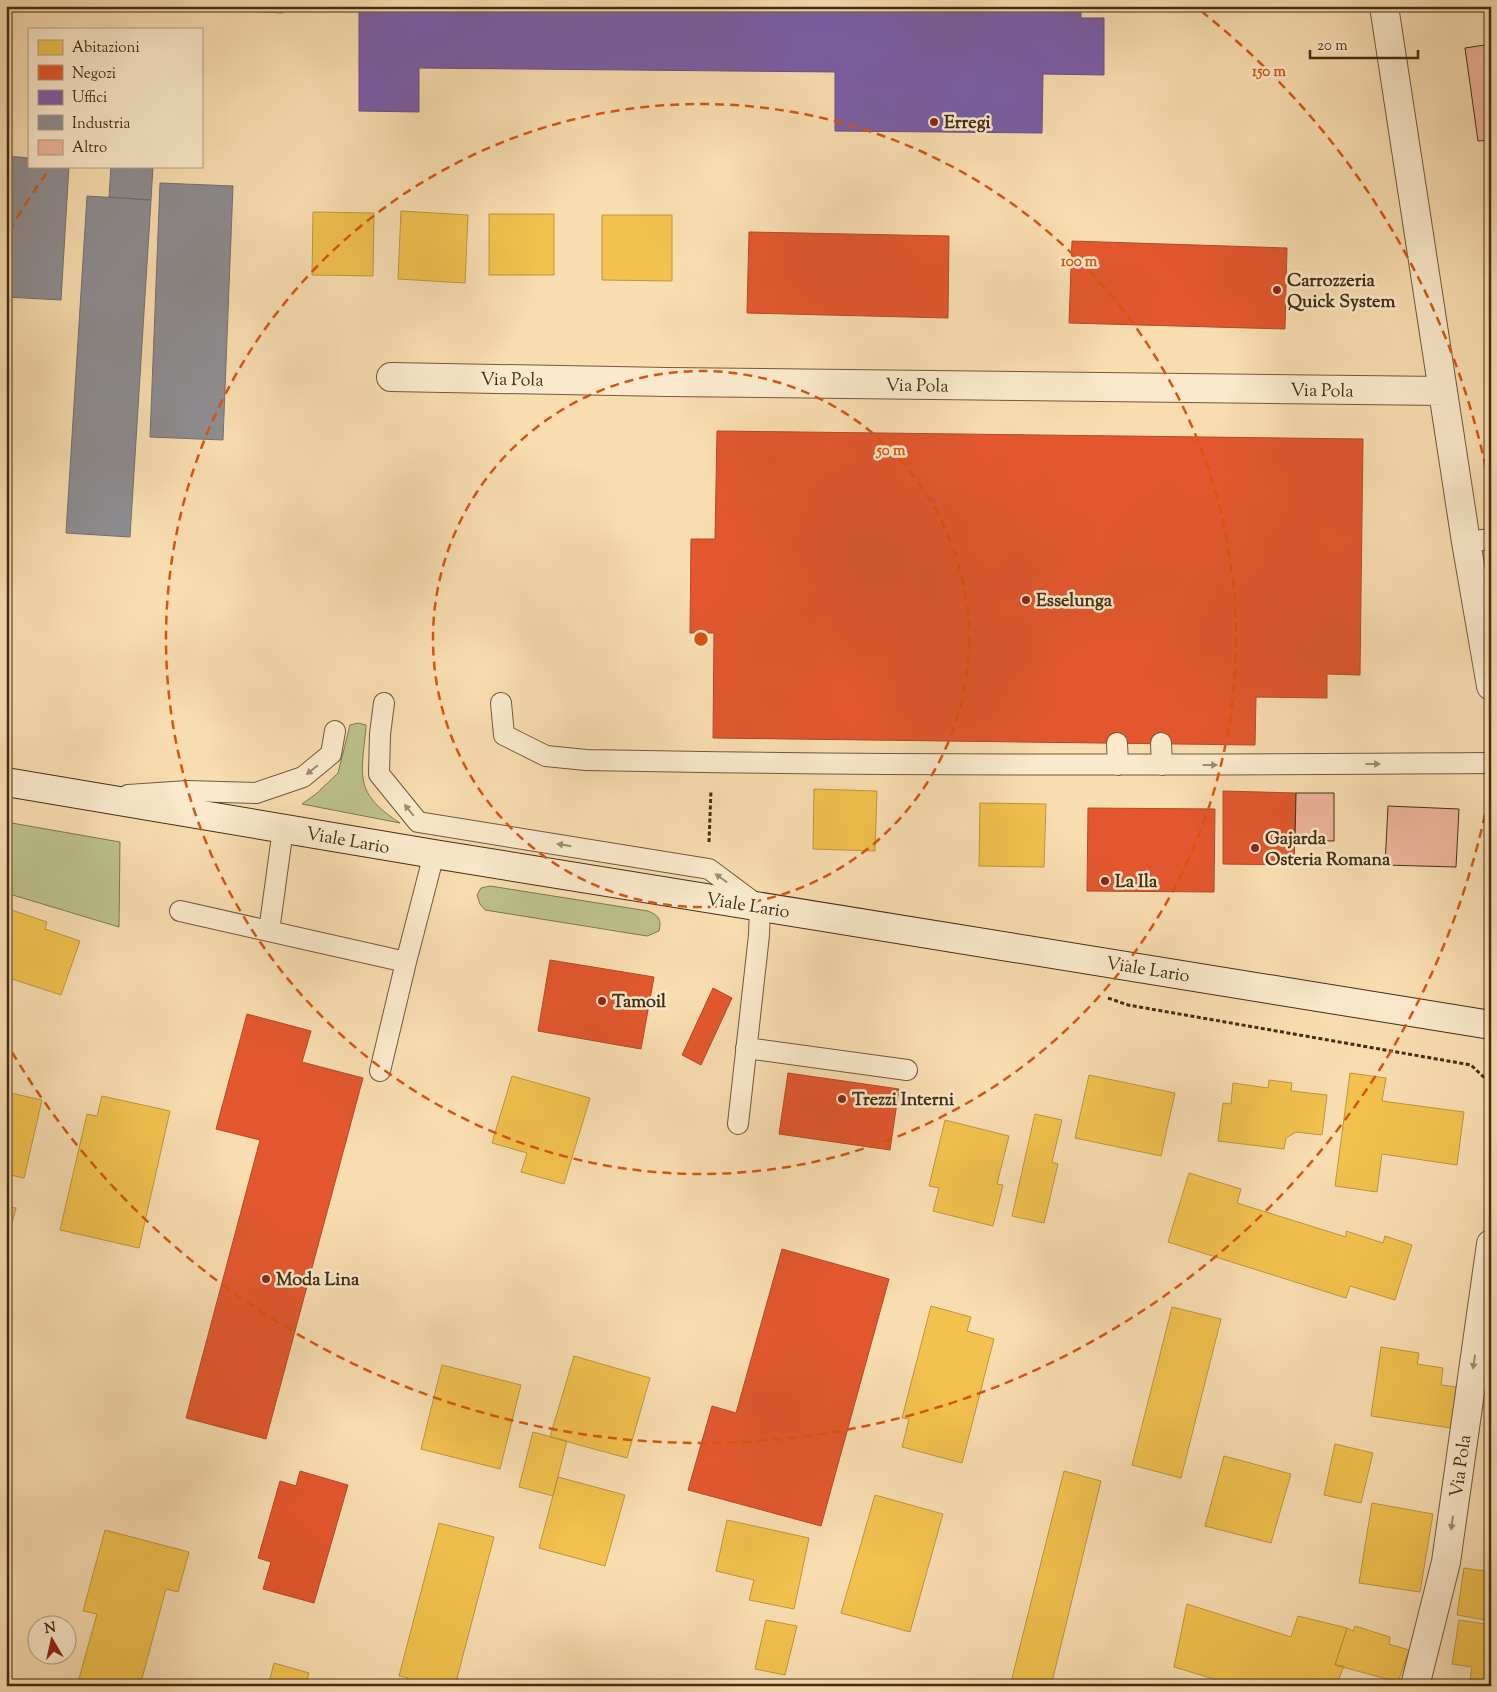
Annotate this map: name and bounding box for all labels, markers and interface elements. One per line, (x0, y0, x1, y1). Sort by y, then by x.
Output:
legend (28, 28, 202, 168)
scale bar (1310, 28, 1417, 60)
text: 20 m (1317, 36, 1348, 57)
text: Abitazioni (72, 38, 140, 59)
text: 150 m (1252, 62, 1286, 83)
text: Negozi (72, 64, 116, 85)
text: Uffici (72, 88, 107, 109)
place label: Erregi (944, 111, 992, 137)
text: Industria (72, 114, 131, 135)
marker: Erregi (928, 116, 940, 128)
text: Altro (72, 138, 107, 159)
text: 100 m (1061, 252, 1098, 273)
place label: Carrozzeria Quick System (1287, 269, 1395, 316)
marker: Carrozzeria Quick System (1271, 284, 1283, 296)
street label: Via Pola (480, 367, 544, 395)
street label: Via Pola (885, 373, 949, 401)
street label: Via Pola (1290, 378, 1354, 406)
text: 50 m (876, 441, 906, 462)
place label: Esselunga (1036, 589, 1113, 615)
marker: Esselunga (1020, 594, 1032, 606)
centre of rings (692, 630, 710, 648)
one-way arrow (1365, 759, 1381, 767)
one-way arrow (1203, 761, 1219, 769)
one-way arrow (305, 764, 318, 775)
one-way arrow (403, 804, 414, 817)
street label: Viale Lario (304, 822, 392, 862)
place label: Gajarda Osteria Romana (1265, 827, 1391, 874)
one-way arrow (555, 841, 571, 849)
marker: Gajarda Osteria Romana (1249, 842, 1261, 854)
place label: La Ila (1115, 870, 1158, 896)
one-way arrow (714, 873, 728, 883)
marker: La Ila (1099, 875, 1111, 887)
street label: Viale Lario (704, 888, 792, 926)
street label: Viale Lario (1104, 952, 1192, 990)
place label: Tamoil (612, 990, 667, 1016)
marker: Tamoil (596, 995, 608, 1007)
place label: Trezzi Interni (852, 1088, 955, 1114)
marker: Trezzi Interni (836, 1093, 848, 1105)
place label: Moda Lina (276, 1268, 360, 1294)
marker: Moda Lina (260, 1273, 272, 1285)
one-way arrow (1470, 1354, 1478, 1370)
street label: Via Pola (1445, 1433, 1479, 1499)
one-way arrow (1447, 1515, 1455, 1531)
north arrow (28, 1614, 78, 1664)
text: N (43, 1618, 57, 1640)

